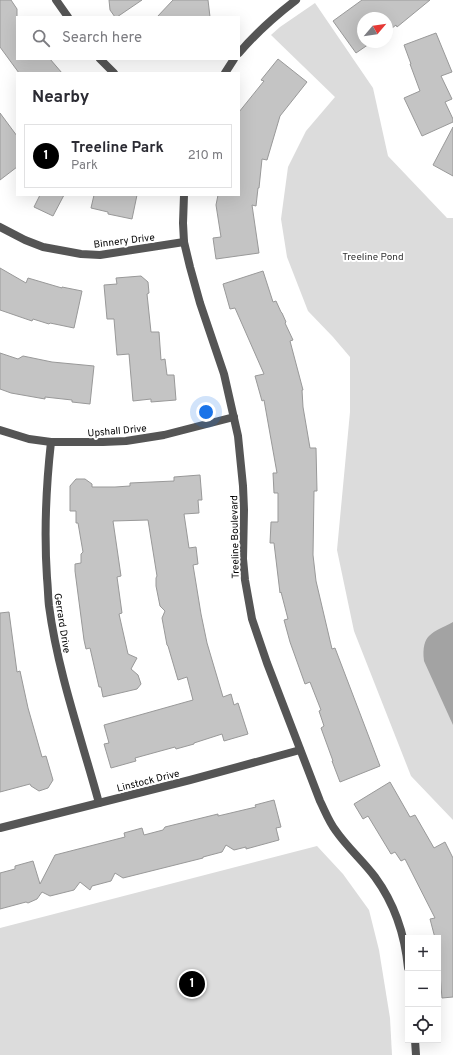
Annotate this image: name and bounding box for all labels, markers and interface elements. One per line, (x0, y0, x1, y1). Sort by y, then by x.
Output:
north arrow (357, 12, 393, 48)
search box (16, 16, 240, 60)
icon: search (30, 27, 52, 49)
text: Search here (62, 29, 142, 48)
text: Nearby (32, 87, 89, 109)
text: Treeline Park (71, 139, 164, 158)
text: 1 (43, 148, 49, 164)
text: 210 m (188, 148, 223, 164)
text: Park (71, 158, 98, 174)
street label: Binnery Drive (93, 231, 155, 252)
park label: Treeline Pond (342, 251, 404, 264)
your location (196, 402, 216, 422)
street label: Upshall Drive (87, 422, 147, 441)
street label: Treeline Boulevard (228, 495, 243, 579)
street label: Gerrard Drive (50, 592, 73, 654)
street label: Linstock Drive (116, 767, 181, 796)
map controls (405, 935, 441, 1043)
button: + (405, 935, 441, 971)
pin: 1 (179, 969, 205, 999)
button: − (405, 971, 441, 1007)
button: locate (405, 1007, 441, 1043)

